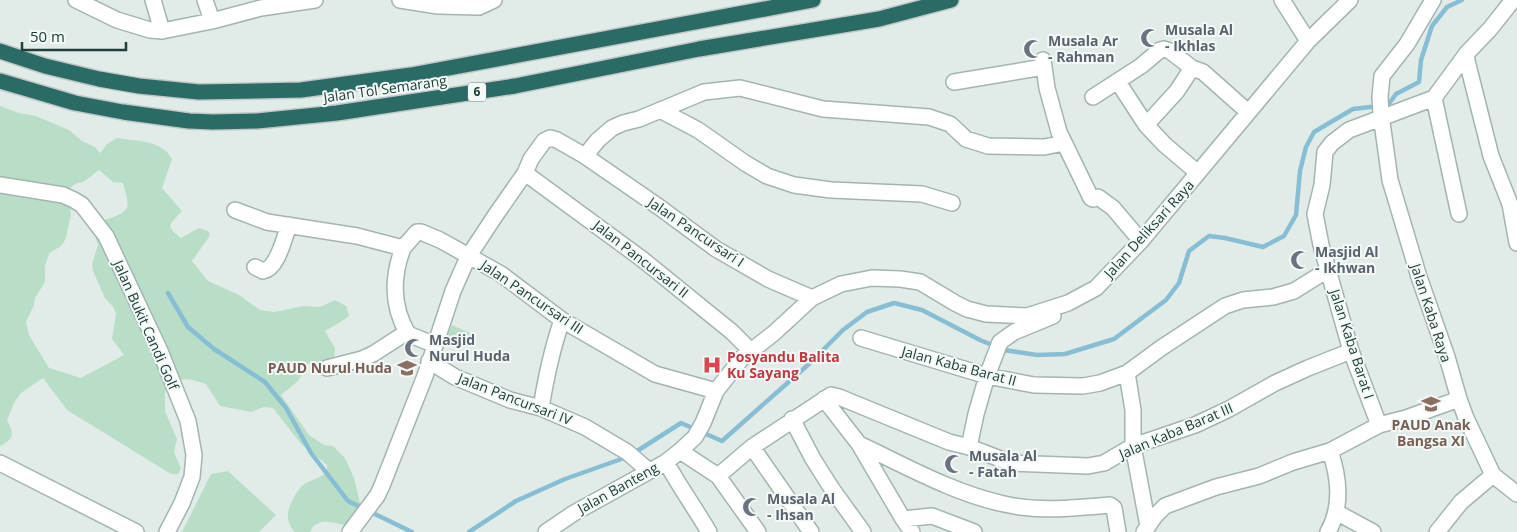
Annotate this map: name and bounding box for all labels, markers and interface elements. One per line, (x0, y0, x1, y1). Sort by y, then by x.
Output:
scale bar (22, 20, 126, 52)
place label: Musala Al - Ikhlas (1165, 20, 1233, 55)
text: 50 m (30, 26, 65, 46)
mosque icon: Musala Al - Ikhlas (1139, 27, 1161, 49)
place label: Musala Ar - Rahman (1048, 31, 1119, 66)
mosque icon: Musala Ar - Rahman (1022, 38, 1044, 60)
street label: Jalan Tol Semarang (320, 70, 448, 107)
road number: 6 (468, 82, 486, 101)
street label: Jalan Deliksari Raya (1098, 175, 1198, 283)
street label: Jalan Pancursari I (643, 191, 748, 271)
street label: Jalan Pancursari II (588, 214, 693, 302)
place label: Masjid Al - Ikhwan (1315, 242, 1379, 277)
mosque icon: Masjid Al - Ikhwan (1289, 249, 1311, 271)
street label: Jalan Pancursari III (476, 254, 587, 338)
street label: Jalan Bukit Candi Golf (108, 255, 184, 394)
street label: Jalan Kaba Raya (1406, 259, 1456, 365)
street label: Jalan Kaba Barat I (1325, 285, 1379, 401)
place label: Masjid Nurul Huda (429, 330, 510, 365)
mosque icon: Masjid Nurul Huda (403, 337, 425, 359)
street label: Jalan Kaba Barat II (898, 341, 1019, 390)
place label: Posyandu Balita Ku Sayang (727, 347, 840, 382)
hospital icon: Posyandu Balita Ku Sayang (701, 354, 723, 376)
school or university icon: PAUD Nurul Huda (396, 357, 418, 379)
place label: PAUD Nurul Huda (268, 358, 392, 377)
street label: Jalan Pancursari IV (454, 367, 575, 429)
school or university icon: PAUD Anak Bangsa XI (1420, 393, 1442, 415)
street label: Jalan Kaba Barat III (1114, 398, 1236, 464)
place label: PAUD Anak Bangsa XI (1391, 415, 1471, 450)
place label: Musala Al - Fatah (969, 446, 1037, 481)
mosque icon: Musala Al - Fatah (943, 453, 965, 475)
street label: Jalan Banteng (572, 457, 662, 519)
place label: Musala Al - Ihsan (767, 489, 835, 524)
mosque icon: Musala Al - Ihsan (741, 496, 763, 518)

